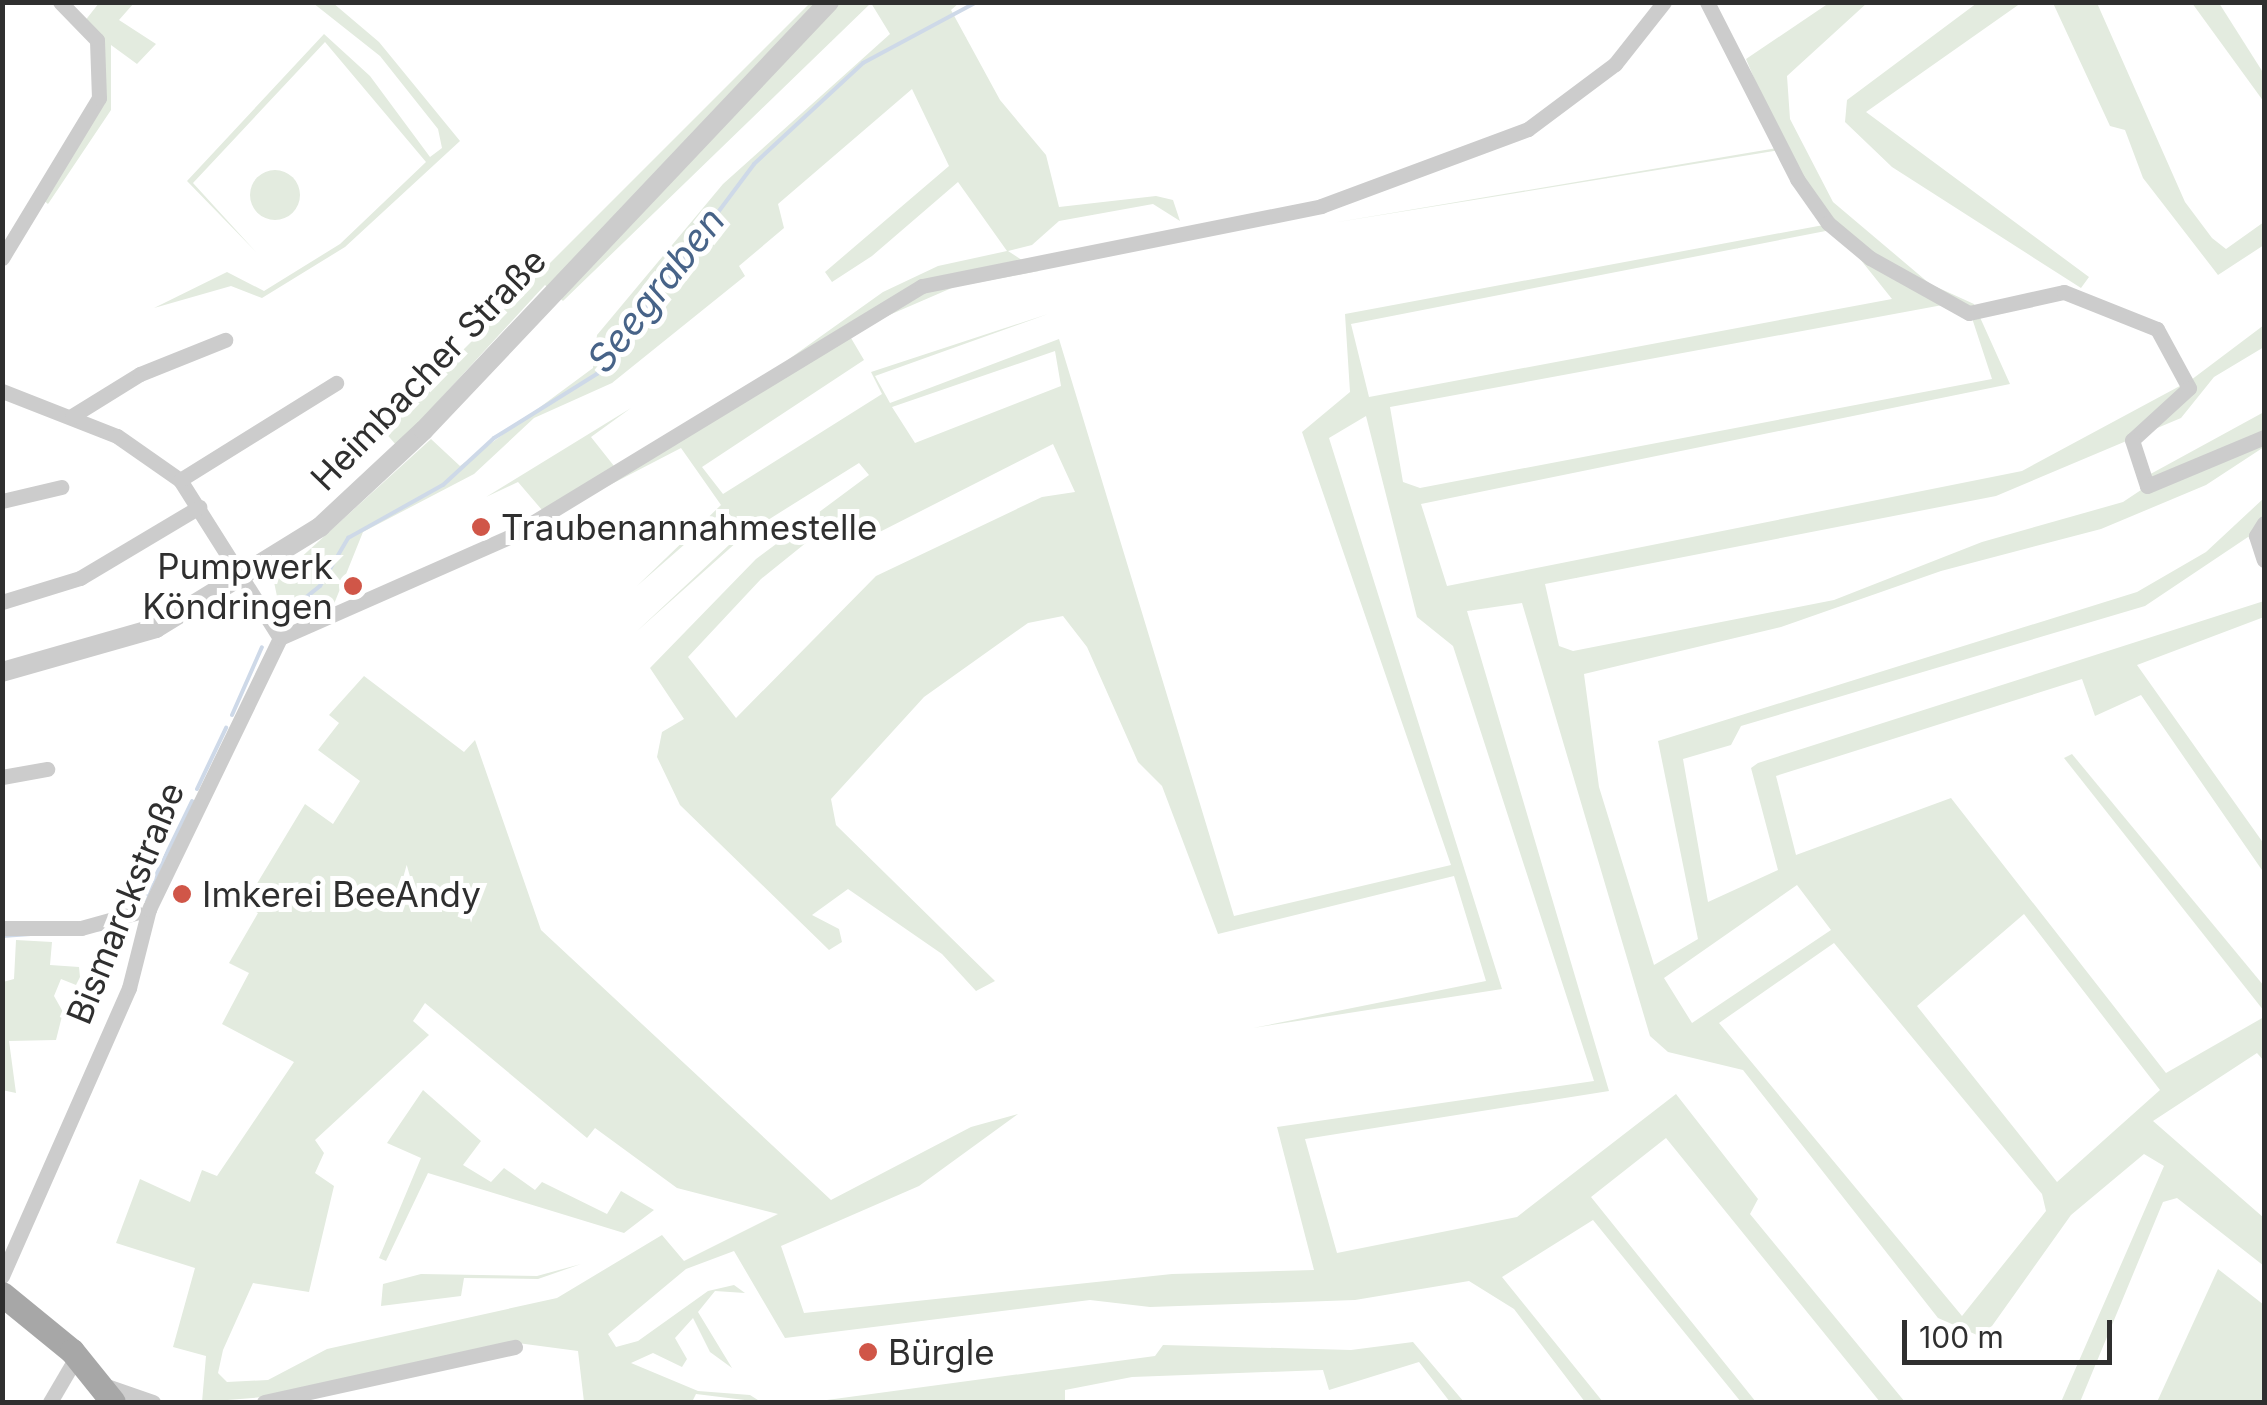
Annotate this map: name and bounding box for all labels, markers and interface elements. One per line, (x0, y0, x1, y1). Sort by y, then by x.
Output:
water label: Seegraben (578, 199, 734, 381)
street label: Heimbacher Straße (302, 239, 554, 499)
place label: Traubenannahmestelle (501, 506, 877, 548)
marker: Traubenannahmestelle (470, 516, 492, 538)
place label: Pumpwerk Köndringen (142, 545, 333, 627)
marker: Pumpwerk Köndringen (342, 575, 364, 597)
street label: Bismarckstraße (57, 776, 193, 1030)
place label: Imkerei BeeAndy (202, 873, 481, 915)
marker: Imkerei BeeAndy (171, 883, 193, 905)
scale bar (1907, 1300, 2117, 1362)
text: 100 m (1919, 1319, 2004, 1355)
place label: Bürgle (888, 1331, 995, 1373)
marker: Bürgle (857, 1341, 879, 1363)

